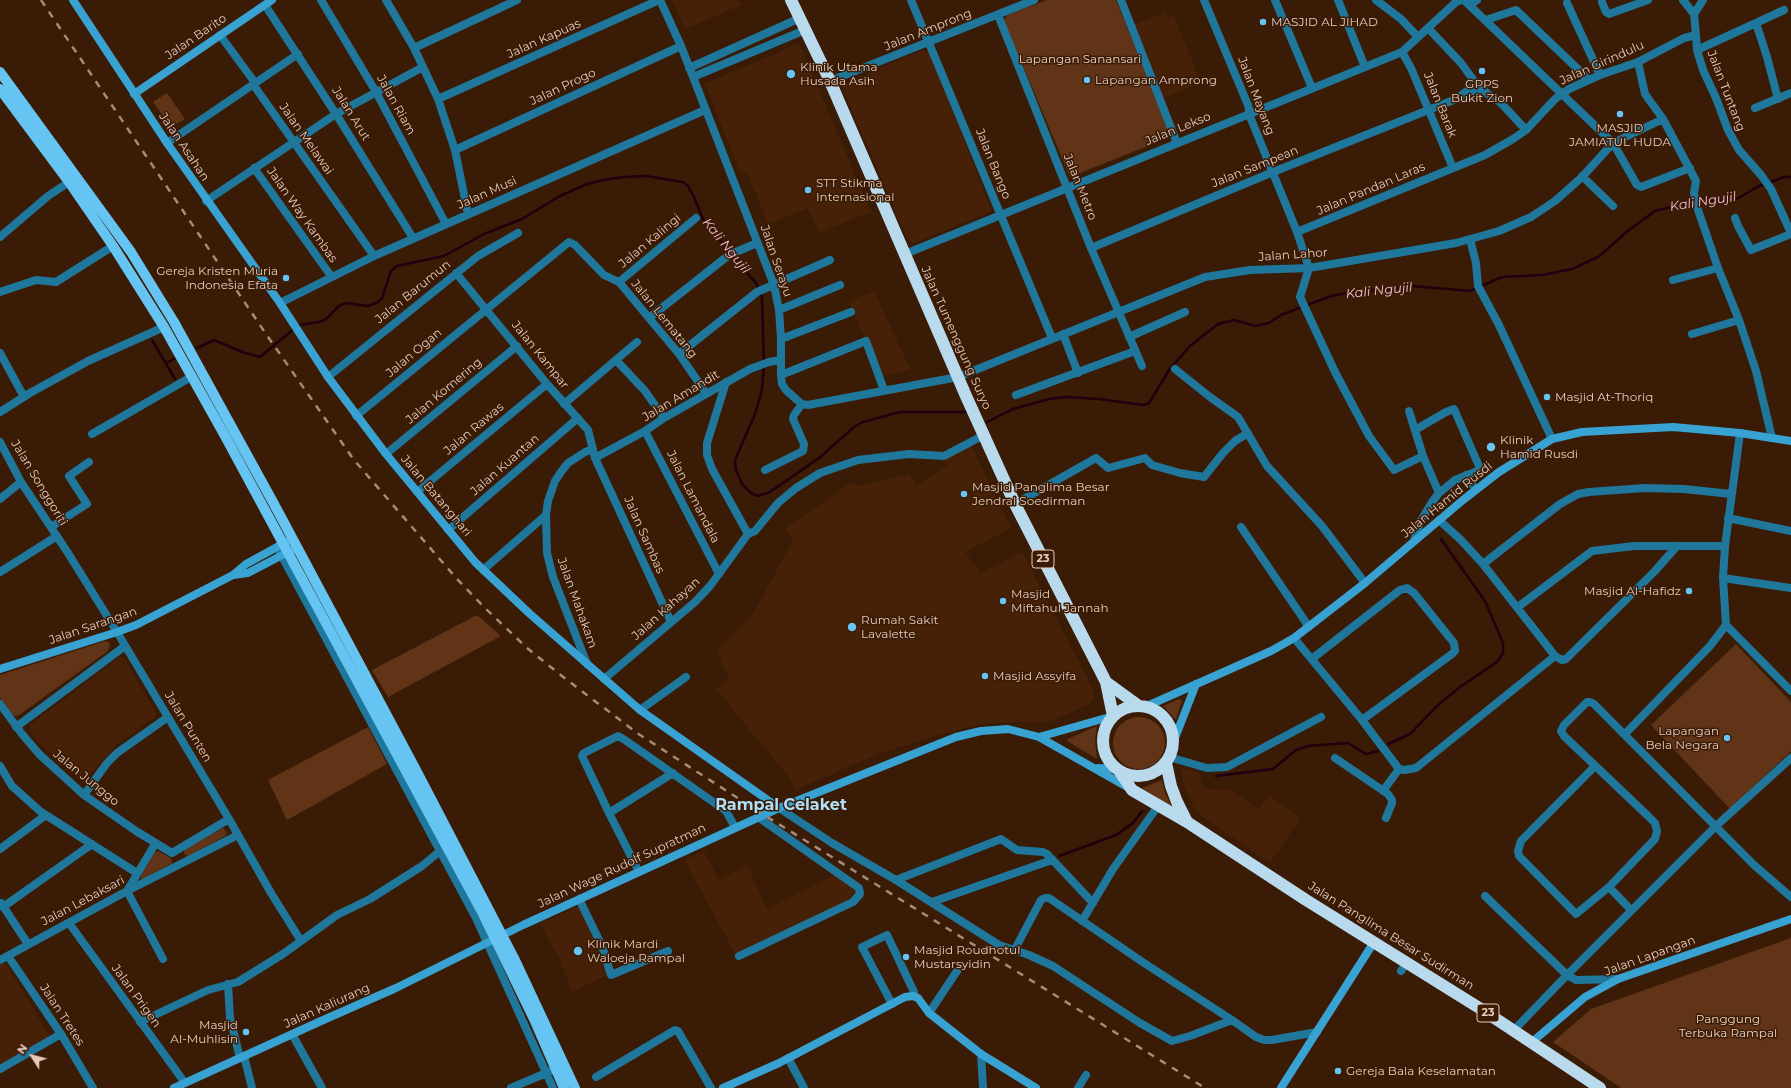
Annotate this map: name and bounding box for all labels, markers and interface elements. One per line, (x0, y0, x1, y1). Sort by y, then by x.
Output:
street label: Jalan Amprong (882, 6, 974, 54)
street label: Jalan Barito (163, 11, 229, 63)
place label: MASJID AL JIHAD (1271, 15, 1378, 29)
street label: Jalan Kapuas (505, 16, 583, 62)
marker: MASJID AL JIHAD (1258, 17, 1268, 27)
street label: Jalan Girindulu (1558, 38, 1646, 88)
street label: Jalan Tuntang (1704, 48, 1748, 134)
park label: Lapangan Sanansari (1019, 52, 1141, 66)
street label: Jalan Mayang (1234, 55, 1278, 137)
place label: Klinik Utama Husada Asih (800, 60, 878, 88)
street label: Jalan Progo (528, 65, 598, 109)
marker: GPPS Bukit Zion (1477, 66, 1487, 76)
marker: Klinik Utama Husada Asih (785, 68, 797, 80)
street label: Jalan Barak (1420, 70, 1460, 140)
street label: Jalan Riam (374, 72, 418, 138)
place label: Lapangan Amprong (1095, 73, 1217, 87)
marker: Lapangan Amprong (1082, 75, 1092, 85)
place label: GPPS Bukit Zion (1451, 77, 1513, 105)
street label: Jalan Arut (329, 84, 373, 144)
street label: Jalan Melawai (276, 100, 336, 178)
street label: Jalan Lekso (1143, 109, 1213, 149)
marker: MASJID JAMIATUL HUDA (1615, 109, 1625, 119)
street label: Jalan Asahan (156, 110, 212, 184)
place label: MASJID JAMIATUL HUDA (1569, 121, 1671, 149)
street label: Jalan Bango (972, 127, 1014, 201)
street label: Jalan Sampean (1210, 143, 1300, 191)
street label: Jalan Metro (1060, 152, 1100, 222)
street label: Jalan Pandan Laras (1315, 160, 1427, 218)
street label: Jalan Way Kambas (264, 165, 340, 265)
street label: Jalan Musi (455, 174, 519, 212)
place label: STT Stikma Internasional (816, 176, 895, 204)
marker: STT Stikma Internasional (803, 185, 813, 195)
water label: Kali Ngujil (1669, 189, 1737, 215)
street label: Jalan Kalingi (616, 211, 684, 271)
water label: Kali Ngujil (699, 215, 753, 277)
street label: Jalan Serayu (757, 223, 795, 299)
street label: Jalan Lahor (1258, 245, 1328, 265)
street label: Jalan Barumun (372, 257, 454, 327)
place label: Gereja Kristen Muria Indonesia Efata (156, 264, 278, 292)
street label: Jalan Tumenggung Suryo (918, 264, 994, 412)
marker: Gereja Kristen Muria Indonesia Efata (281, 273, 291, 283)
street label: Jalan Lematang (628, 277, 700, 361)
water label: Kali Ngujil (1345, 280, 1413, 302)
street label: Jalan Kampar (508, 318, 572, 392)
street label: Jalan Ogan (383, 326, 445, 380)
street label: Jalan Komering (403, 355, 485, 427)
street label: Jalan Amandit (640, 367, 722, 425)
place label: Masjid At-Thoriq (1555, 390, 1653, 404)
marker: Masjid At-Thoriq (1542, 392, 1552, 402)
street label: Jalan Rawas (441, 400, 507, 458)
street label: Jalan Kuantan (468, 431, 542, 499)
place label: Klinik Hamid Rusdi (1500, 433, 1578, 461)
street label: Jalan Songgoriti (8, 437, 70, 529)
marker: Klinik Hamid Rusdi (1485, 441, 1497, 453)
street label: Jalan Lamandala (663, 448, 723, 546)
street label: Jalan Batanghari (398, 452, 474, 540)
street label: Jalan Hamid Rusdi (1399, 459, 1495, 541)
place label: Masjid Panglima Besar Jendral Soedirman (972, 480, 1109, 508)
marker: Masjid Panglima Besar Jendral Soedirman (959, 489, 969, 499)
street label: Jalan Sambas (621, 494, 667, 576)
road number: 23 (1032, 550, 1054, 568)
street label: Jalan Mahakam (554, 556, 600, 650)
street label: Jalan Kahayan (629, 575, 703, 643)
place label: Masjid Al-Hafidz (1584, 584, 1681, 598)
marker: Masjid Al-Hafidz (1684, 586, 1694, 596)
place label: Masjid Miftahul Jannah (1011, 587, 1109, 615)
marker: Masjid Miftahul Jannah (998, 596, 1008, 606)
street label: Jalan Sarangan (47, 604, 139, 648)
place label: Rumah Sakit Lavalette (861, 613, 938, 641)
marker: Rumah Sakit Lavalette (846, 621, 858, 633)
place label: Masjid Assyifa (993, 669, 1076, 683)
marker: Masjid Assyifa (980, 671, 990, 681)
street label: Jalan Punten (161, 689, 215, 765)
place label: Lapangan Bela Negara (1646, 724, 1719, 752)
marker: Lapangan Bela Negara (1722, 733, 1732, 743)
street label: Jalan Junggo (50, 747, 122, 809)
district label: Rampal Celaket (715, 795, 847, 815)
street label: Jalan Wage Rudolf Supratman (536, 821, 708, 911)
street label: Jalan Lebaksari (39, 873, 127, 929)
street label: Jalan Panglima Besar Sudirman (1306, 879, 1476, 993)
street label: Jalan Lapangan (1603, 933, 1697, 979)
place label: Klinik Mardi Waloeja Rampal (587, 937, 685, 965)
place label: Masjid Roudhotul Mustarsyidin (914, 943, 1020, 971)
marker: Klinik Mardi Waloeja Rampal (572, 945, 584, 957)
marker: Masjid Roudhotul Mustarsyidin (901, 952, 911, 962)
street label: Jalan Prigen (108, 962, 164, 1030)
street label: Jalan Tretes (37, 981, 87, 1049)
street label: Jalan Kaliurang (282, 981, 372, 1031)
road number: 23 (1477, 1004, 1499, 1022)
park label: Panggung Terbuka Rampal (1679, 1012, 1777, 1040)
place label: Masjid Al-Muhlisin (170, 1018, 238, 1046)
marker: Masjid Al-Muhlisin (241, 1027, 251, 1037)
north arrow (12, 1036, 52, 1076)
text: N (14, 1041, 31, 1057)
place label: Gereja Bala Keselamatan (1346, 1064, 1496, 1078)
marker: Gereja Bala Keselamatan (1333, 1066, 1343, 1076)

